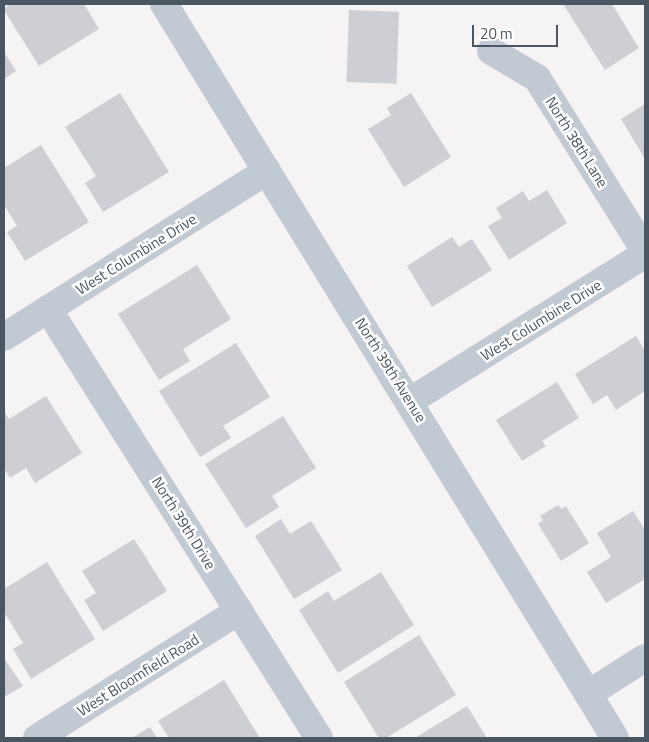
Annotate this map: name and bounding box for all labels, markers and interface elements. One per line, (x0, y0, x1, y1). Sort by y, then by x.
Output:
scale bar (474, 15, 560, 47)
text: 20 m (480, 22, 513, 45)
street label: North 38th Lane (542, 93, 612, 191)
street label: West Columbine Drive (72, 210, 200, 298)
street label: West Columbine Drive (477, 276, 605, 364)
street label: North 39th Avenue (352, 314, 430, 426)
street label: North 39th Drive (148, 473, 220, 573)
street label: West Bloomfield Road (74, 630, 202, 720)

